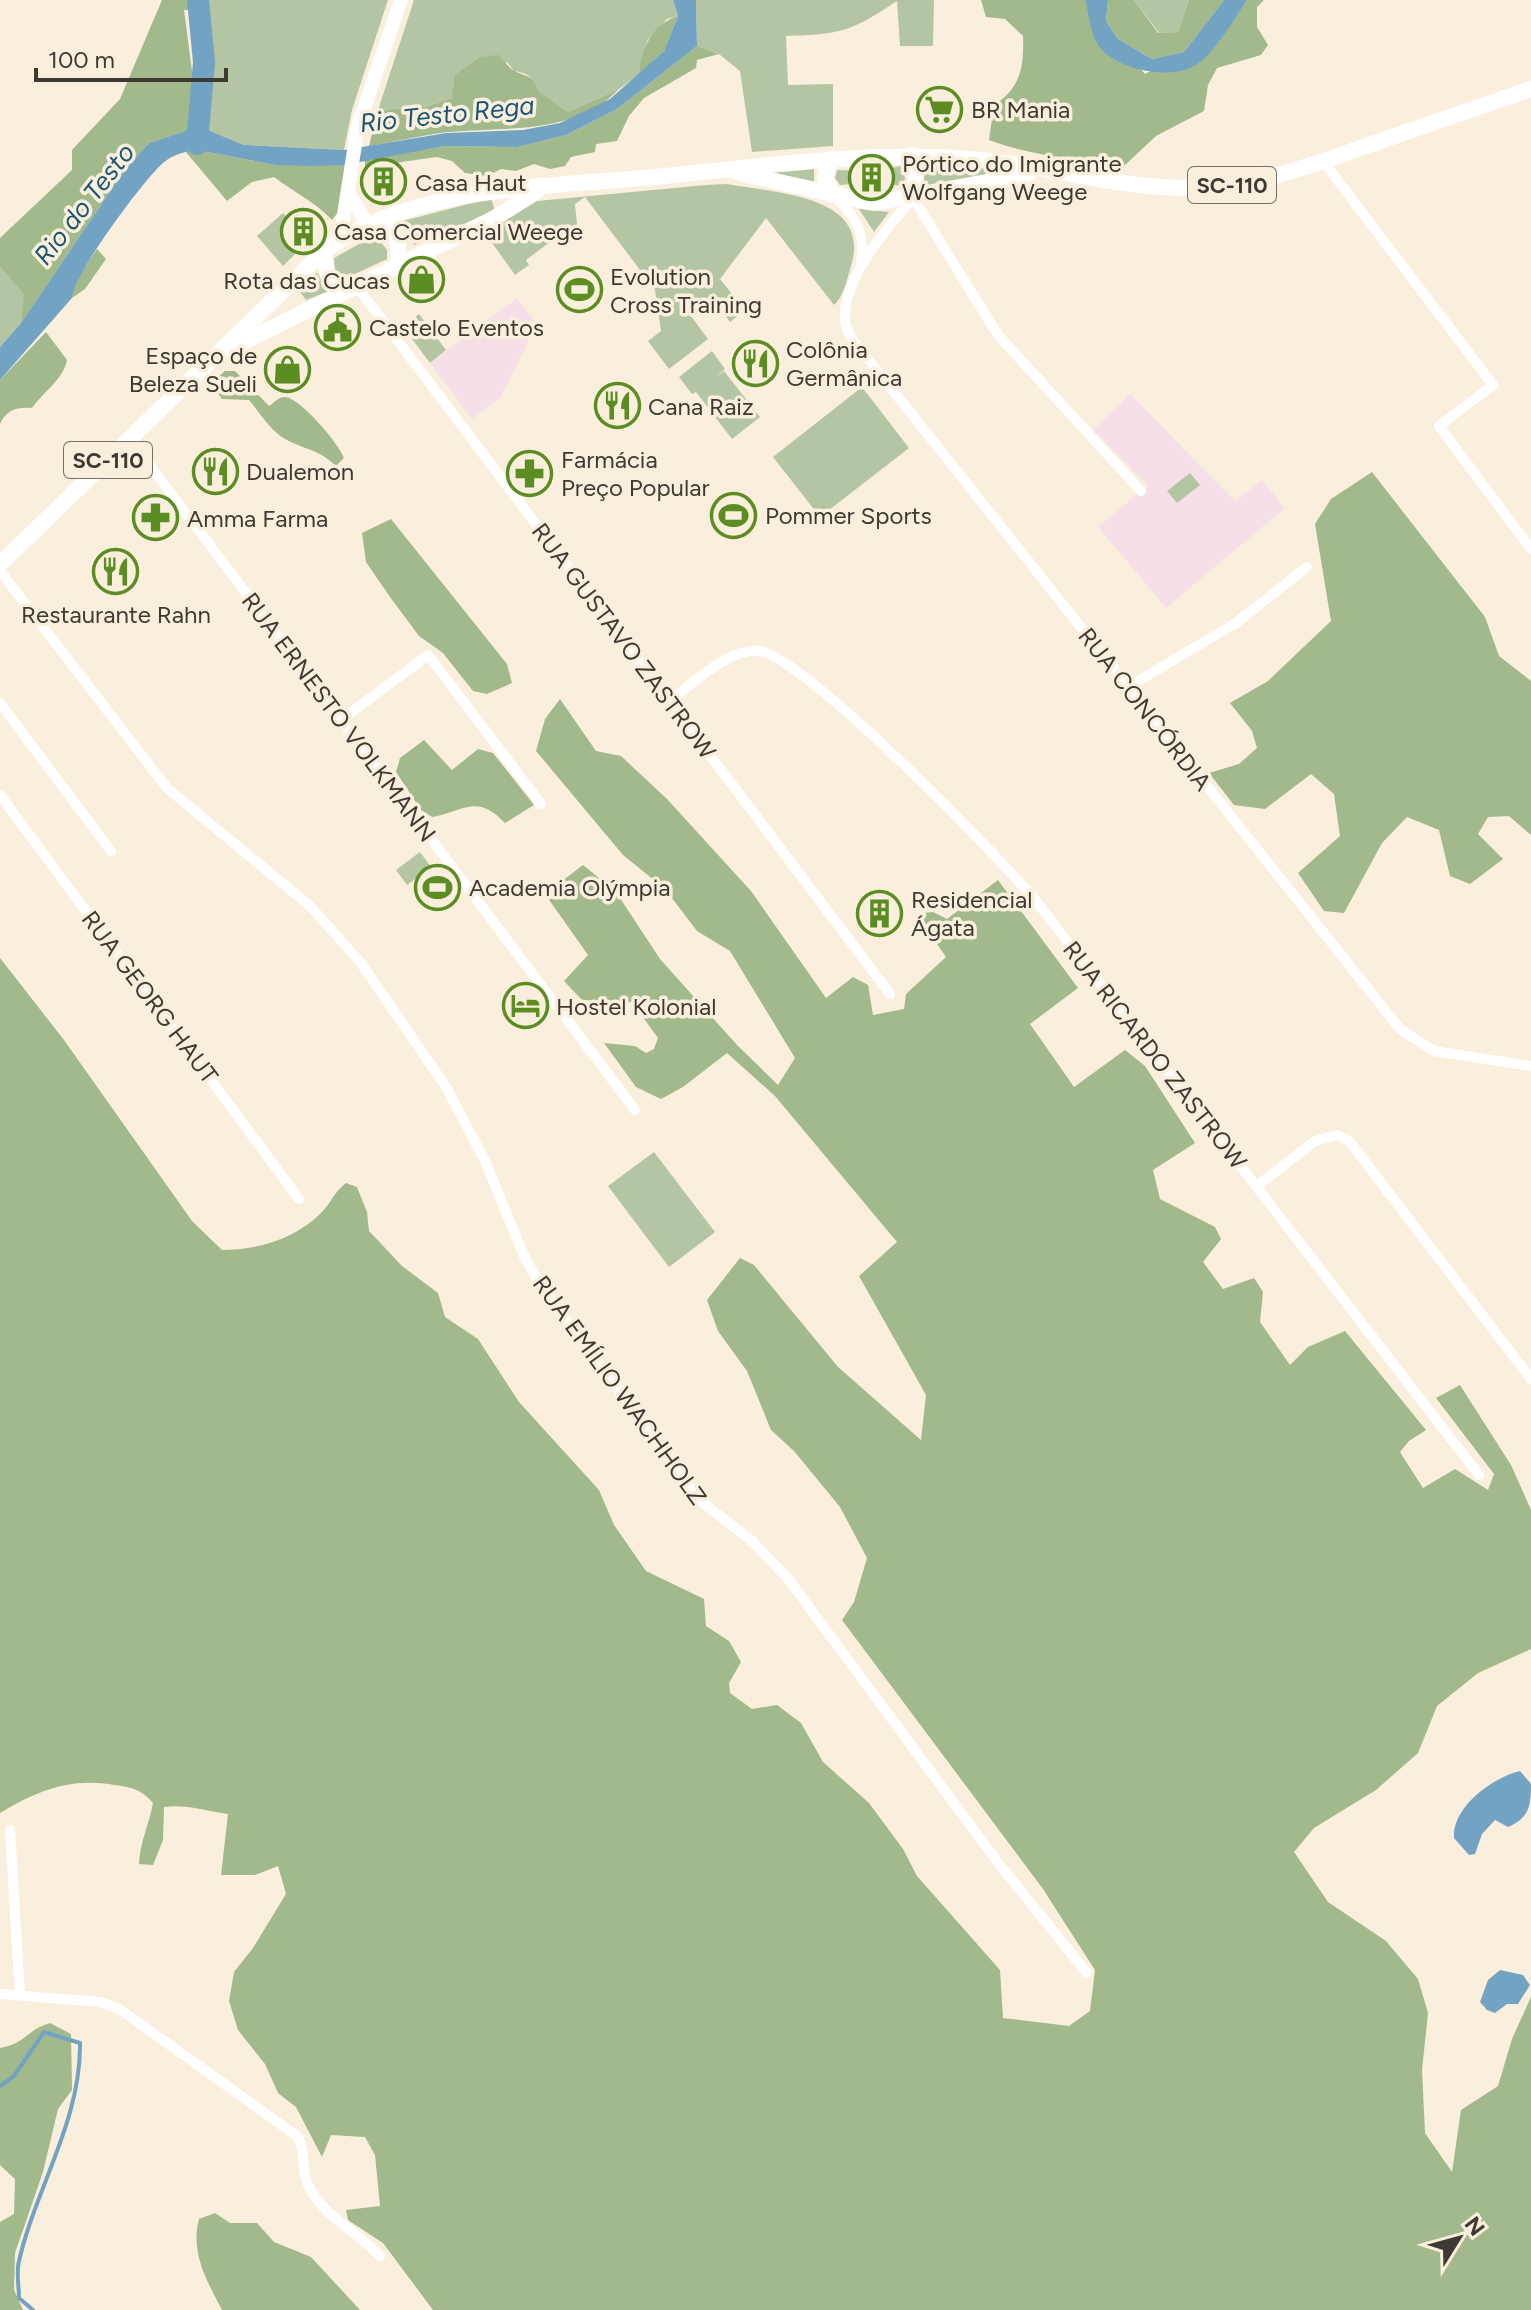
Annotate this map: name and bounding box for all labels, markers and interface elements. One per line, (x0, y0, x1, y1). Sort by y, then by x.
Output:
scale bar (36, 32, 226, 82)
text: 100 m (48, 45, 115, 74)
supermarket icon: BR Mania (916, 85, 964, 133)
water label: Rio Testo Rega (358, 89, 536, 139)
place label: BR Mania (971, 95, 1070, 124)
water label: Rio do Testo (27, 137, 141, 271)
place label: Pórtico do Imigrante Wolfgang Weege (902, 149, 1122, 206)
building icon: Pórtico do Imigrante Wolfgang Weege (847, 153, 895, 201)
building icon: Casa Haut (360, 158, 408, 206)
road number: SC-110 (1188, 167, 1276, 203)
place label: Casa Haut (415, 168, 527, 197)
building icon: Casa Comercial Weege (279, 207, 327, 255)
place label: Casa Comercial Weege (334, 217, 583, 246)
shop icon: Rota das Cucas (397, 256, 445, 304)
place label: Evolution Cross Training (610, 262, 762, 319)
place label: Rota das Cucas (223, 266, 390, 295)
sports icon: Evolution Cross Training (555, 266, 603, 314)
public building icon: Castelo Eventos (314, 303, 362, 351)
place label: Castelo Eventos (369, 313, 544, 342)
place label: Colônia Germânica (786, 335, 902, 392)
restaurant icon: Colônia Germânica (731, 339, 779, 387)
place label: Espaço de Beleza Sueli (129, 341, 257, 398)
shop icon: Espaço de Beleza Sueli (264, 345, 312, 393)
restaurant icon: Cana Raiz (593, 382, 641, 430)
place label: Cana Raiz (648, 392, 754, 421)
road number: SC-110 (64, 442, 152, 478)
place label: Farmácia Preço Popular (561, 445, 710, 502)
restaurant icon: Dualemon (191, 447, 239, 495)
pharmacy icon: Farmácia Preço Popular (506, 449, 554, 497)
place label: Dualemon (246, 457, 354, 486)
sports icon: Pommer Sports (710, 491, 758, 539)
pharmacy icon: Amma Farma (132, 494, 180, 542)
place label: Pommer Sports (765, 501, 932, 530)
place label: Amma Farma (187, 504, 328, 533)
street label: RUA GUSTAVO ZASTROW (526, 517, 722, 765)
restaurant icon: Restaurante Rahn (92, 548, 140, 596)
street label: RUA ERNESTO VOLKMANN (236, 587, 442, 847)
place label: Restaurante Rahn (21, 600, 211, 629)
street label: RUA CONCÓRDIA (1072, 622, 1218, 797)
sports icon: Academia Olýmpia (414, 863, 462, 911)
place label: Academia Olýmpia (469, 873, 671, 902)
place label: Residencial Ágata (911, 885, 1033, 942)
building icon: Residencial Ágata (856, 889, 904, 937)
street label: RUA GEORG HAUT (76, 905, 224, 1089)
street label: RUA RICARDO ZASTROW (1057, 935, 1253, 1175)
hotel icon: Hostel Kolonial (501, 982, 549, 1030)
place label: Hostel Kolonial (556, 992, 717, 1021)
street label: RUA EMÍLIO WACHHOLZ (527, 1270, 713, 1510)
north arrow (1419, 2198, 1499, 2278)
text: N (1459, 2211, 1490, 2241)

